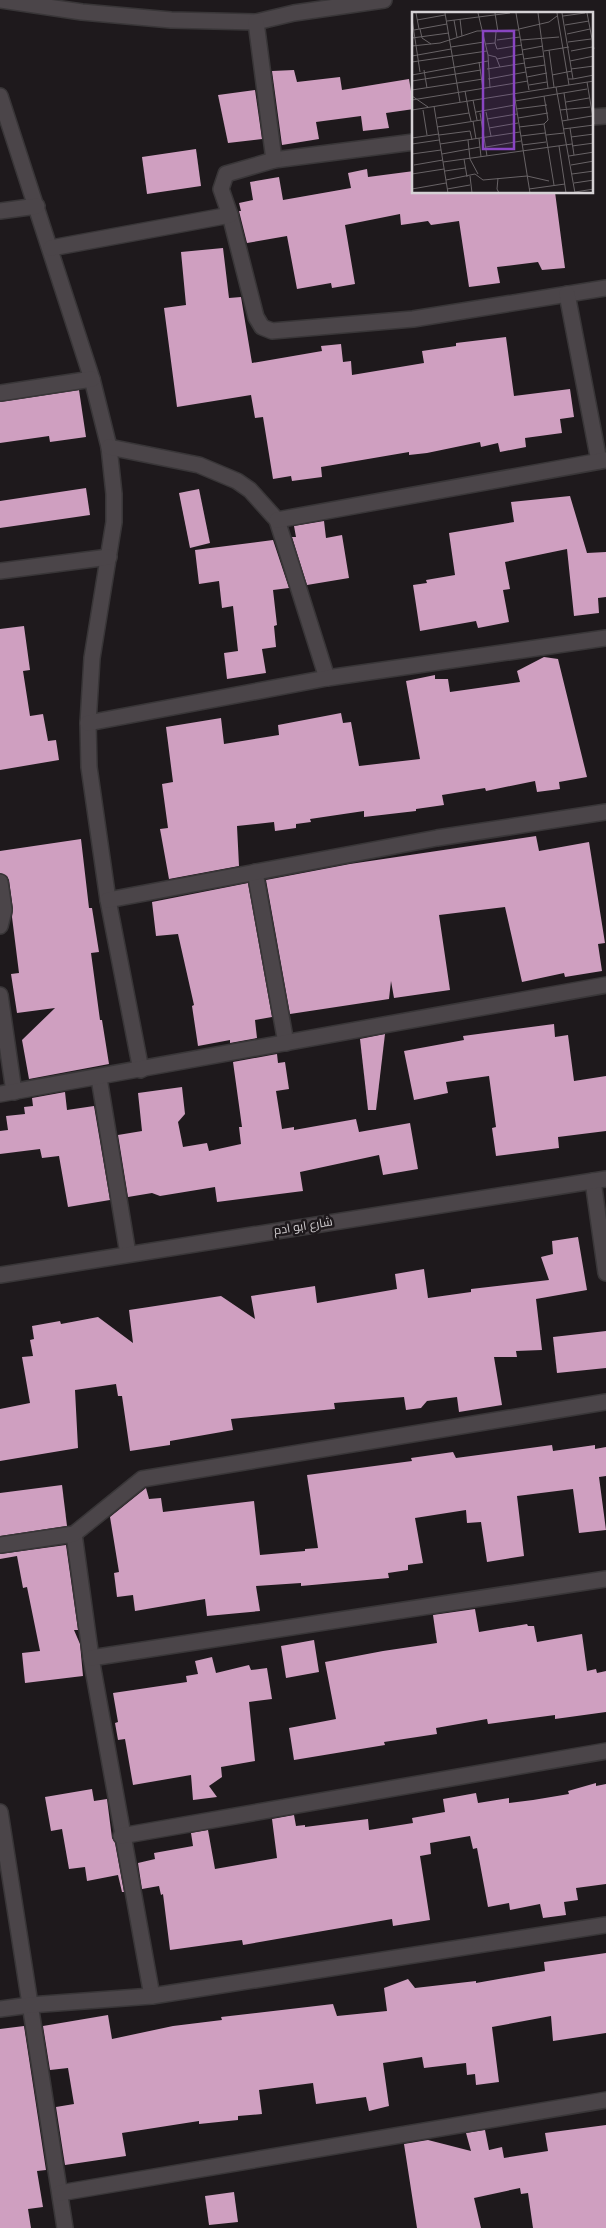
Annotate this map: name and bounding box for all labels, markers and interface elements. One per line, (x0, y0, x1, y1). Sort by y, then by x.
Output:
inset map (412, 12, 594, 194)
street label: شارع ابو ادم (273, 1214, 334, 1239)

